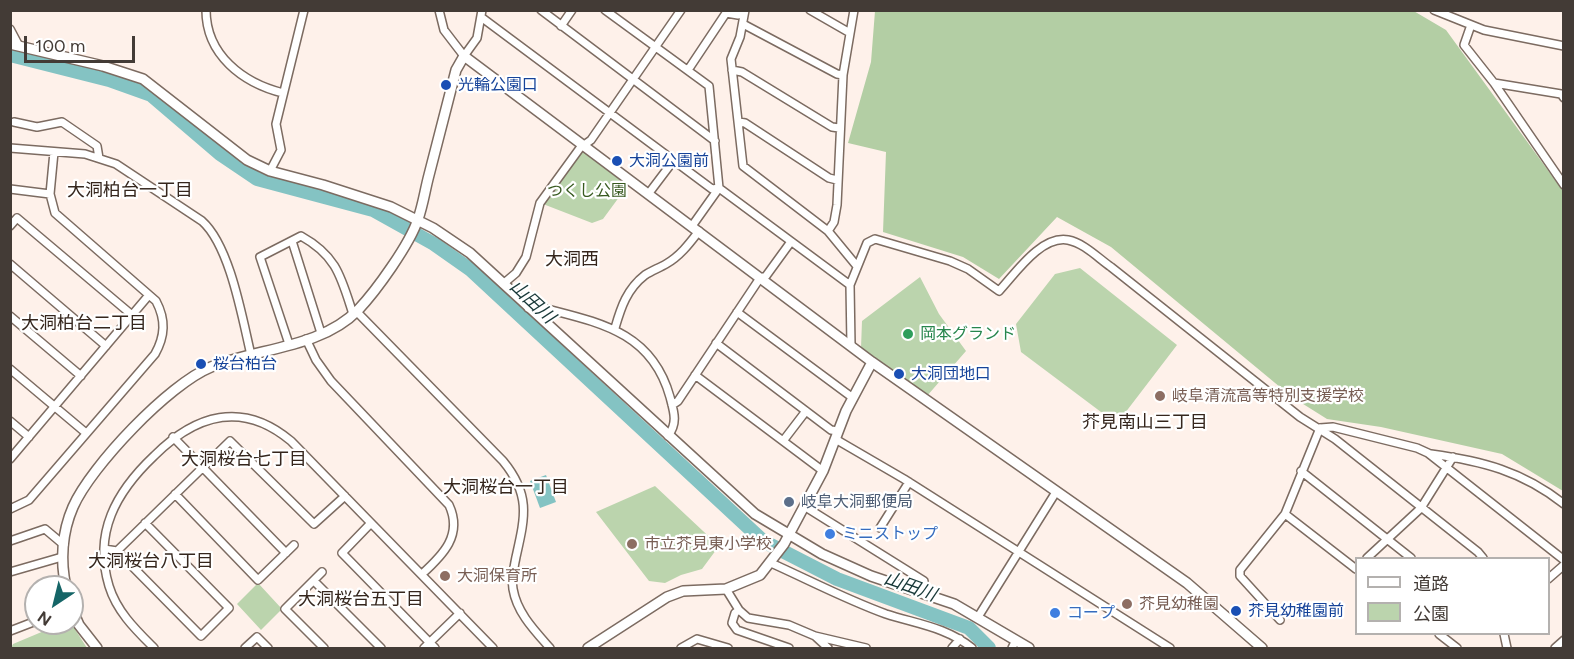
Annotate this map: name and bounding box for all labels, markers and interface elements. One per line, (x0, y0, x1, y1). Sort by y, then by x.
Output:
scale bar (27, 24, 138, 62)
text: 100 m (35, 35, 85, 57)
place label: 光輪公園口 (458, 75, 538, 95)
marker: 光輪公園口 (439, 78, 453, 92)
place label: 大洞公園前 (629, 151, 709, 171)
marker: 大洞公園前 (610, 154, 624, 168)
district label: 大洞柏台一丁目 (67, 180, 193, 202)
park label: つくし公園 (547, 181, 627, 201)
district label: 大洞西 (545, 249, 599, 271)
water label: 山田川 (505, 276, 559, 328)
district label: 大洞柏台二丁目 (21, 313, 147, 335)
place label: 岡本グランド (920, 324, 1016, 344)
marker: 岡本グランド (901, 327, 915, 341)
place label: 桜台柏台 (213, 354, 277, 374)
marker: 桜台柏台 (194, 357, 208, 371)
place label: 大洞団地口 (911, 364, 991, 384)
marker: 大洞団地口 (892, 367, 906, 381)
place label: 岐阜清流高等特別支援学校 (1172, 386, 1364, 406)
marker: 岐阜清流高等特別支援学校 (1153, 389, 1167, 403)
district label: 芥見南山三丁目 (1082, 412, 1208, 434)
district label: 大洞桜台七丁目 (181, 449, 307, 471)
district label: 大洞桜台一丁目 (443, 477, 569, 499)
place label: 岐阜大洞郵便局 (801, 492, 913, 512)
marker: 岐阜大洞郵便局 (782, 495, 796, 509)
place label: ミニストップ (842, 524, 938, 544)
marker: ミニストップ (823, 527, 837, 541)
place label: 市立芥見東小学校 (644, 534, 772, 554)
marker: 市立芥見東小学校 (625, 537, 639, 551)
district label: 大洞桜台八丁目 (88, 551, 214, 573)
legend (1355, 557, 1550, 635)
place label: 大洞保育所 (457, 566, 537, 586)
water label: 山田川 (881, 568, 939, 606)
marker: 大洞保育所 (438, 569, 452, 583)
text: 道路 (1413, 573, 1449, 595)
north arrow (24, 575, 84, 635)
district label: 大洞桜台五丁目 (298, 589, 424, 611)
place label: 芥見幼稚園 (1139, 594, 1219, 614)
marker: 芥見幼稚園 (1120, 597, 1134, 611)
place label: 芥見幼稚園前 (1248, 601, 1344, 621)
place label: コープ (1067, 603, 1115, 623)
text: 公園 (1413, 603, 1449, 625)
marker: 芥見幼稚園前 (1229, 604, 1243, 618)
marker: コープ (1048, 606, 1062, 620)
text: N (34, 607, 55, 630)

